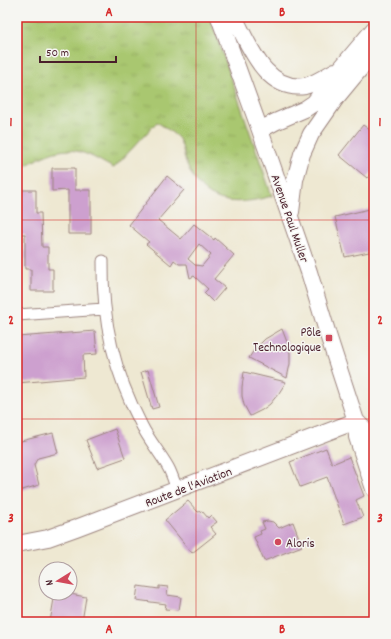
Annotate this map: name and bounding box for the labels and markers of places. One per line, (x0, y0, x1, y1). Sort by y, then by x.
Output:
place label: Pôle Technologique (253, 324, 321, 358)
marker: Pôle Technologique (324, 333, 334, 343)
place label: Aloris (286, 535, 315, 554)
marker: Aloris (273, 537, 283, 547)

